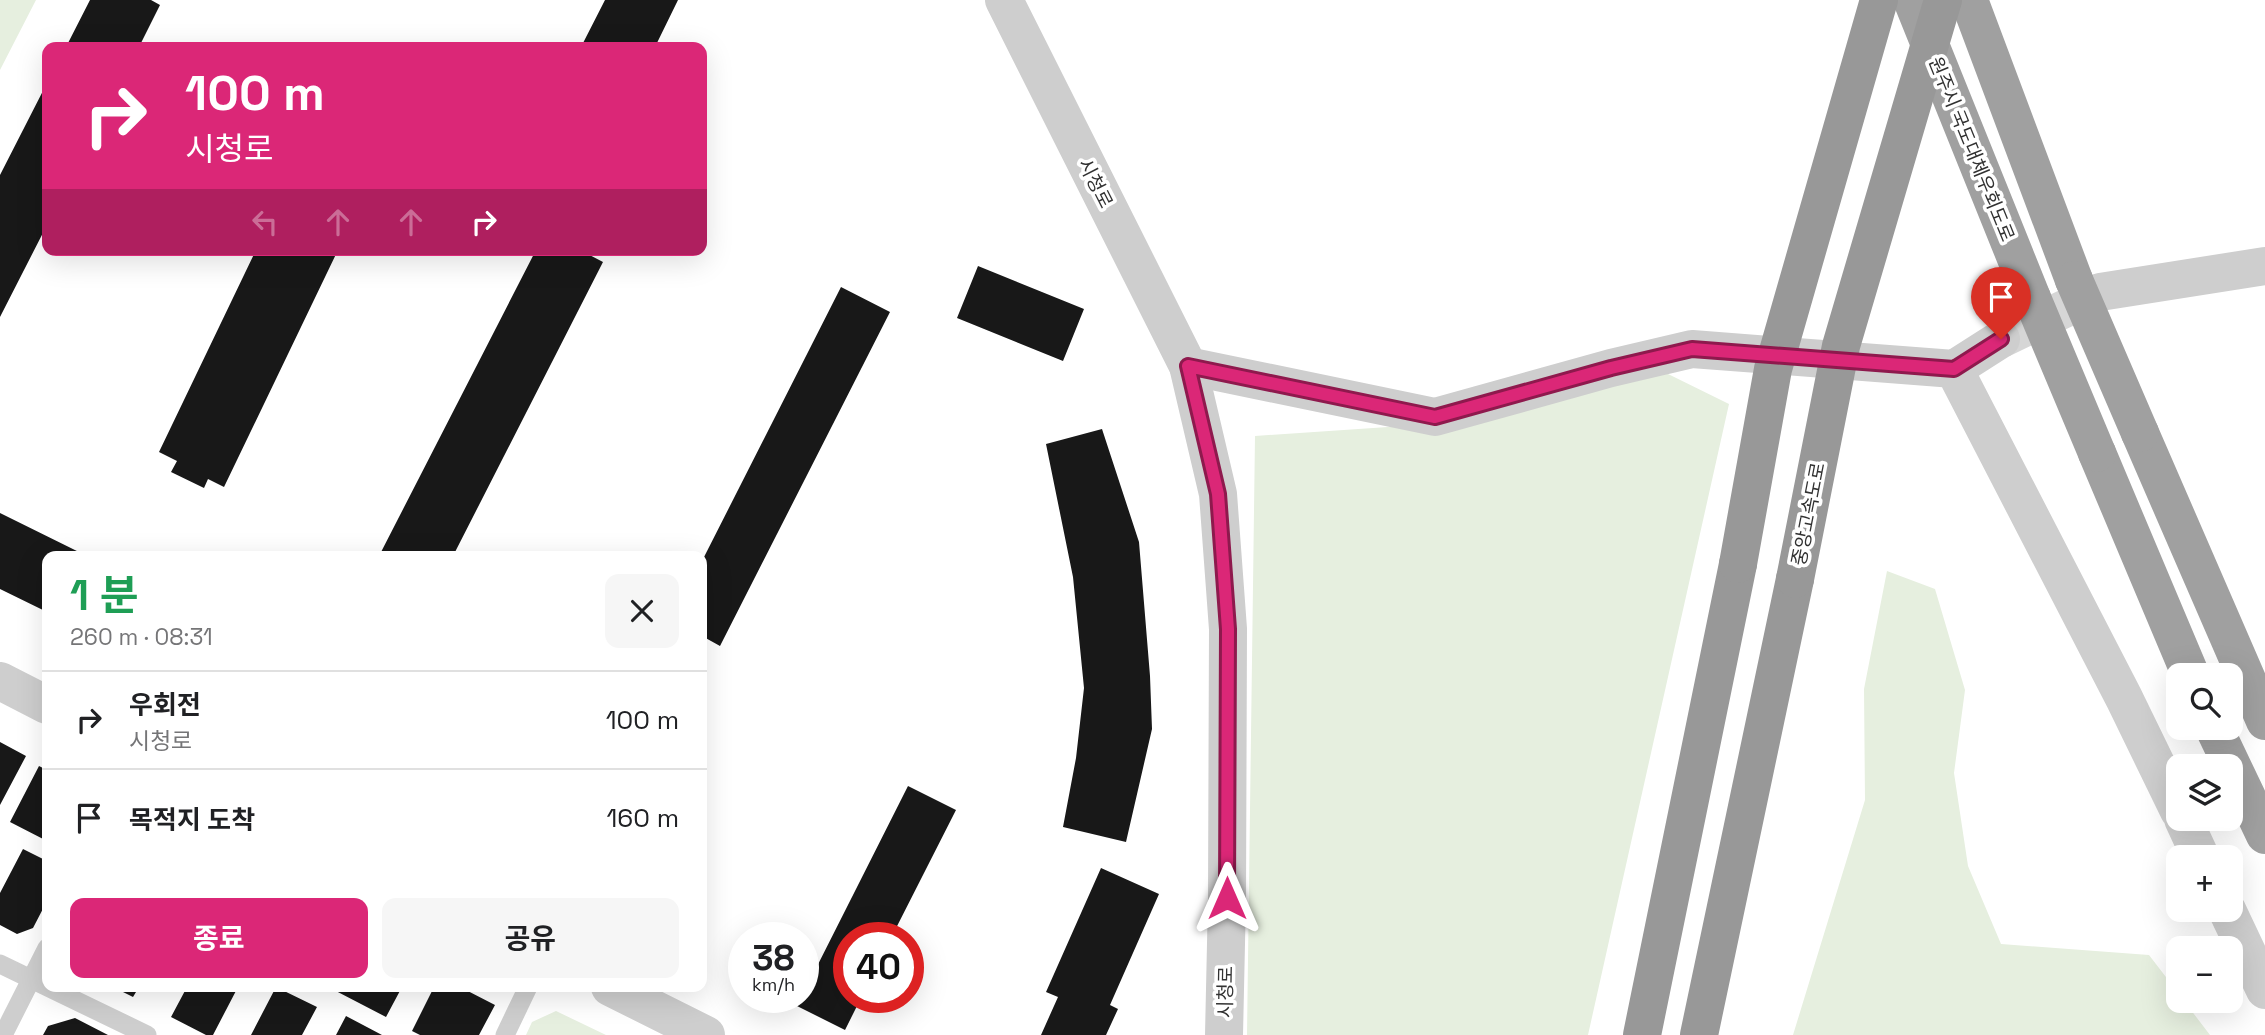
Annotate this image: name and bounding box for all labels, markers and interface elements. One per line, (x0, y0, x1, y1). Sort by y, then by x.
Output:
street label: 원주시 국도대체우회도로 (1923, 53, 2020, 245)
text: 100 m (185, 62, 325, 124)
icon: right (70, 70, 161, 161)
text: 시청로 (185, 129, 273, 169)
street label: 시청로 (1073, 154, 1119, 212)
icon: left (246, 203, 284, 241)
icon: ahead (319, 203, 357, 241)
icon: ahead (392, 203, 430, 241)
icon: right (465, 203, 503, 241)
pin (1971, 267, 2031, 339)
icon: arrive (1982, 278, 2020, 316)
street label: 중앙고속도로 (1786, 460, 1831, 568)
text: 1 분 (70, 569, 138, 622)
button: close (605, 574, 679, 648)
text: 260 m · 08:31 (70, 622, 213, 652)
map controls (2166, 663, 2243, 1013)
button: search (2166, 663, 2243, 740)
text: 우회전 (129, 688, 201, 722)
icon: right (70, 701, 108, 739)
text: 100 m (606, 703, 679, 737)
text: 시청로 (129, 726, 192, 756)
button: layers (2166, 754, 2243, 831)
icon: arrive (70, 799, 108, 837)
text: 160 m (607, 801, 679, 835)
text: 목적지 도착 (129, 803, 255, 837)
button: + (2166, 845, 2243, 922)
position arrow (1190, 861, 1264, 935)
button: 종료 (70, 898, 368, 978)
button: 공유 (382, 898, 679, 978)
speed limit sign: 40 (833, 922, 924, 1013)
text: 38 (752, 936, 795, 980)
button: − (2166, 936, 2243, 1013)
street label: 시청로 (1213, 966, 1238, 1018)
text: km/h (752, 973, 795, 996)

